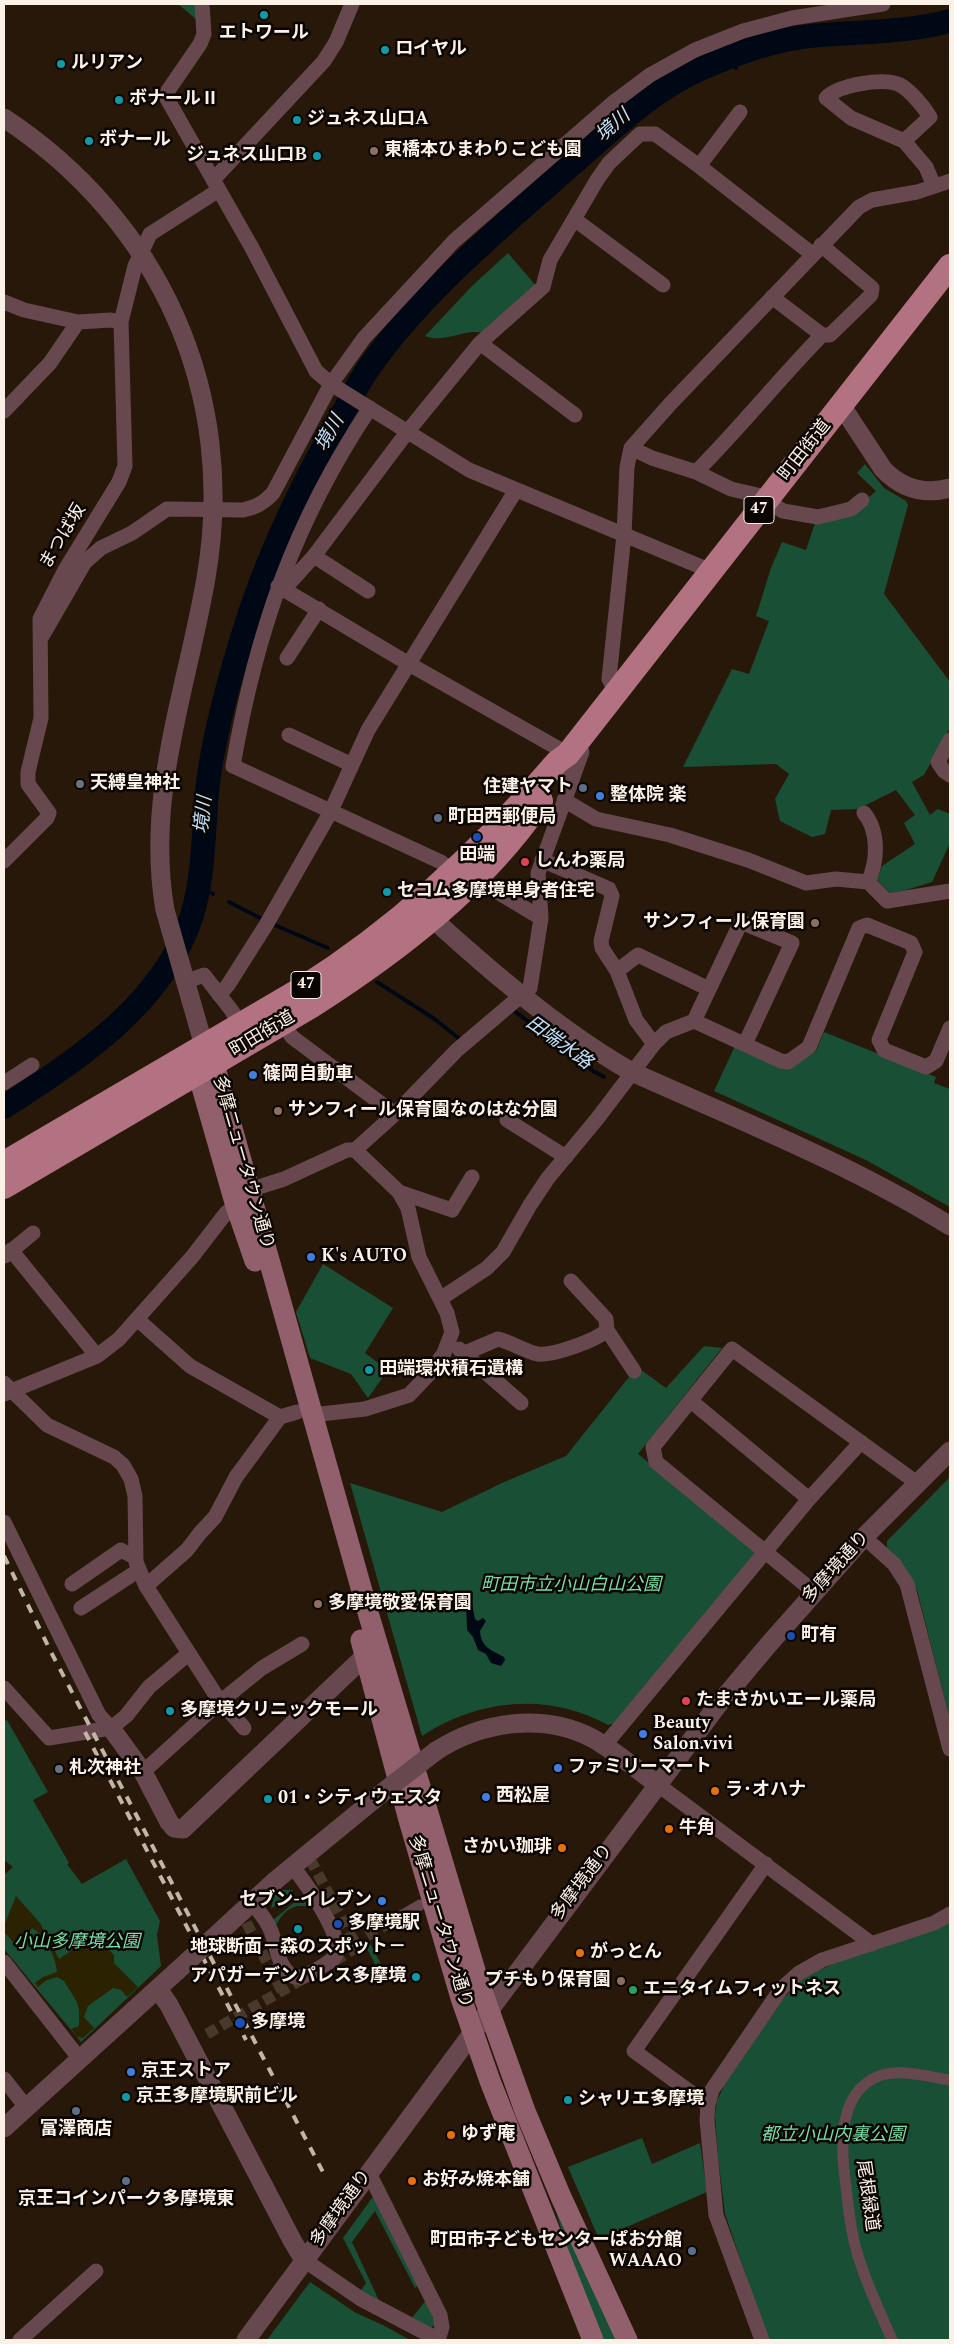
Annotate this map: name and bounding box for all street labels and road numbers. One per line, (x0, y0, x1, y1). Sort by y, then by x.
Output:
street label: 町田街道 (775, 416, 837, 486)
road number: 47 (744, 496, 774, 524)
street label: まつば坂 (36, 501, 92, 573)
road number: 47 (291, 972, 321, 998)
street label: 町田街道 (227, 1007, 299, 1063)
street label: 多摩ニュータウン通り (207, 1074, 277, 1252)
street label: 多摩境通り (799, 1527, 875, 1609)
street label: 多摩ニュータウン通り (402, 1833, 476, 2011)
street label: 多摩境通り (547, 1841, 619, 1925)
street label: 尾根緑道 (850, 2159, 882, 2233)
street label: 多摩境通り (307, 2166, 377, 2252)

